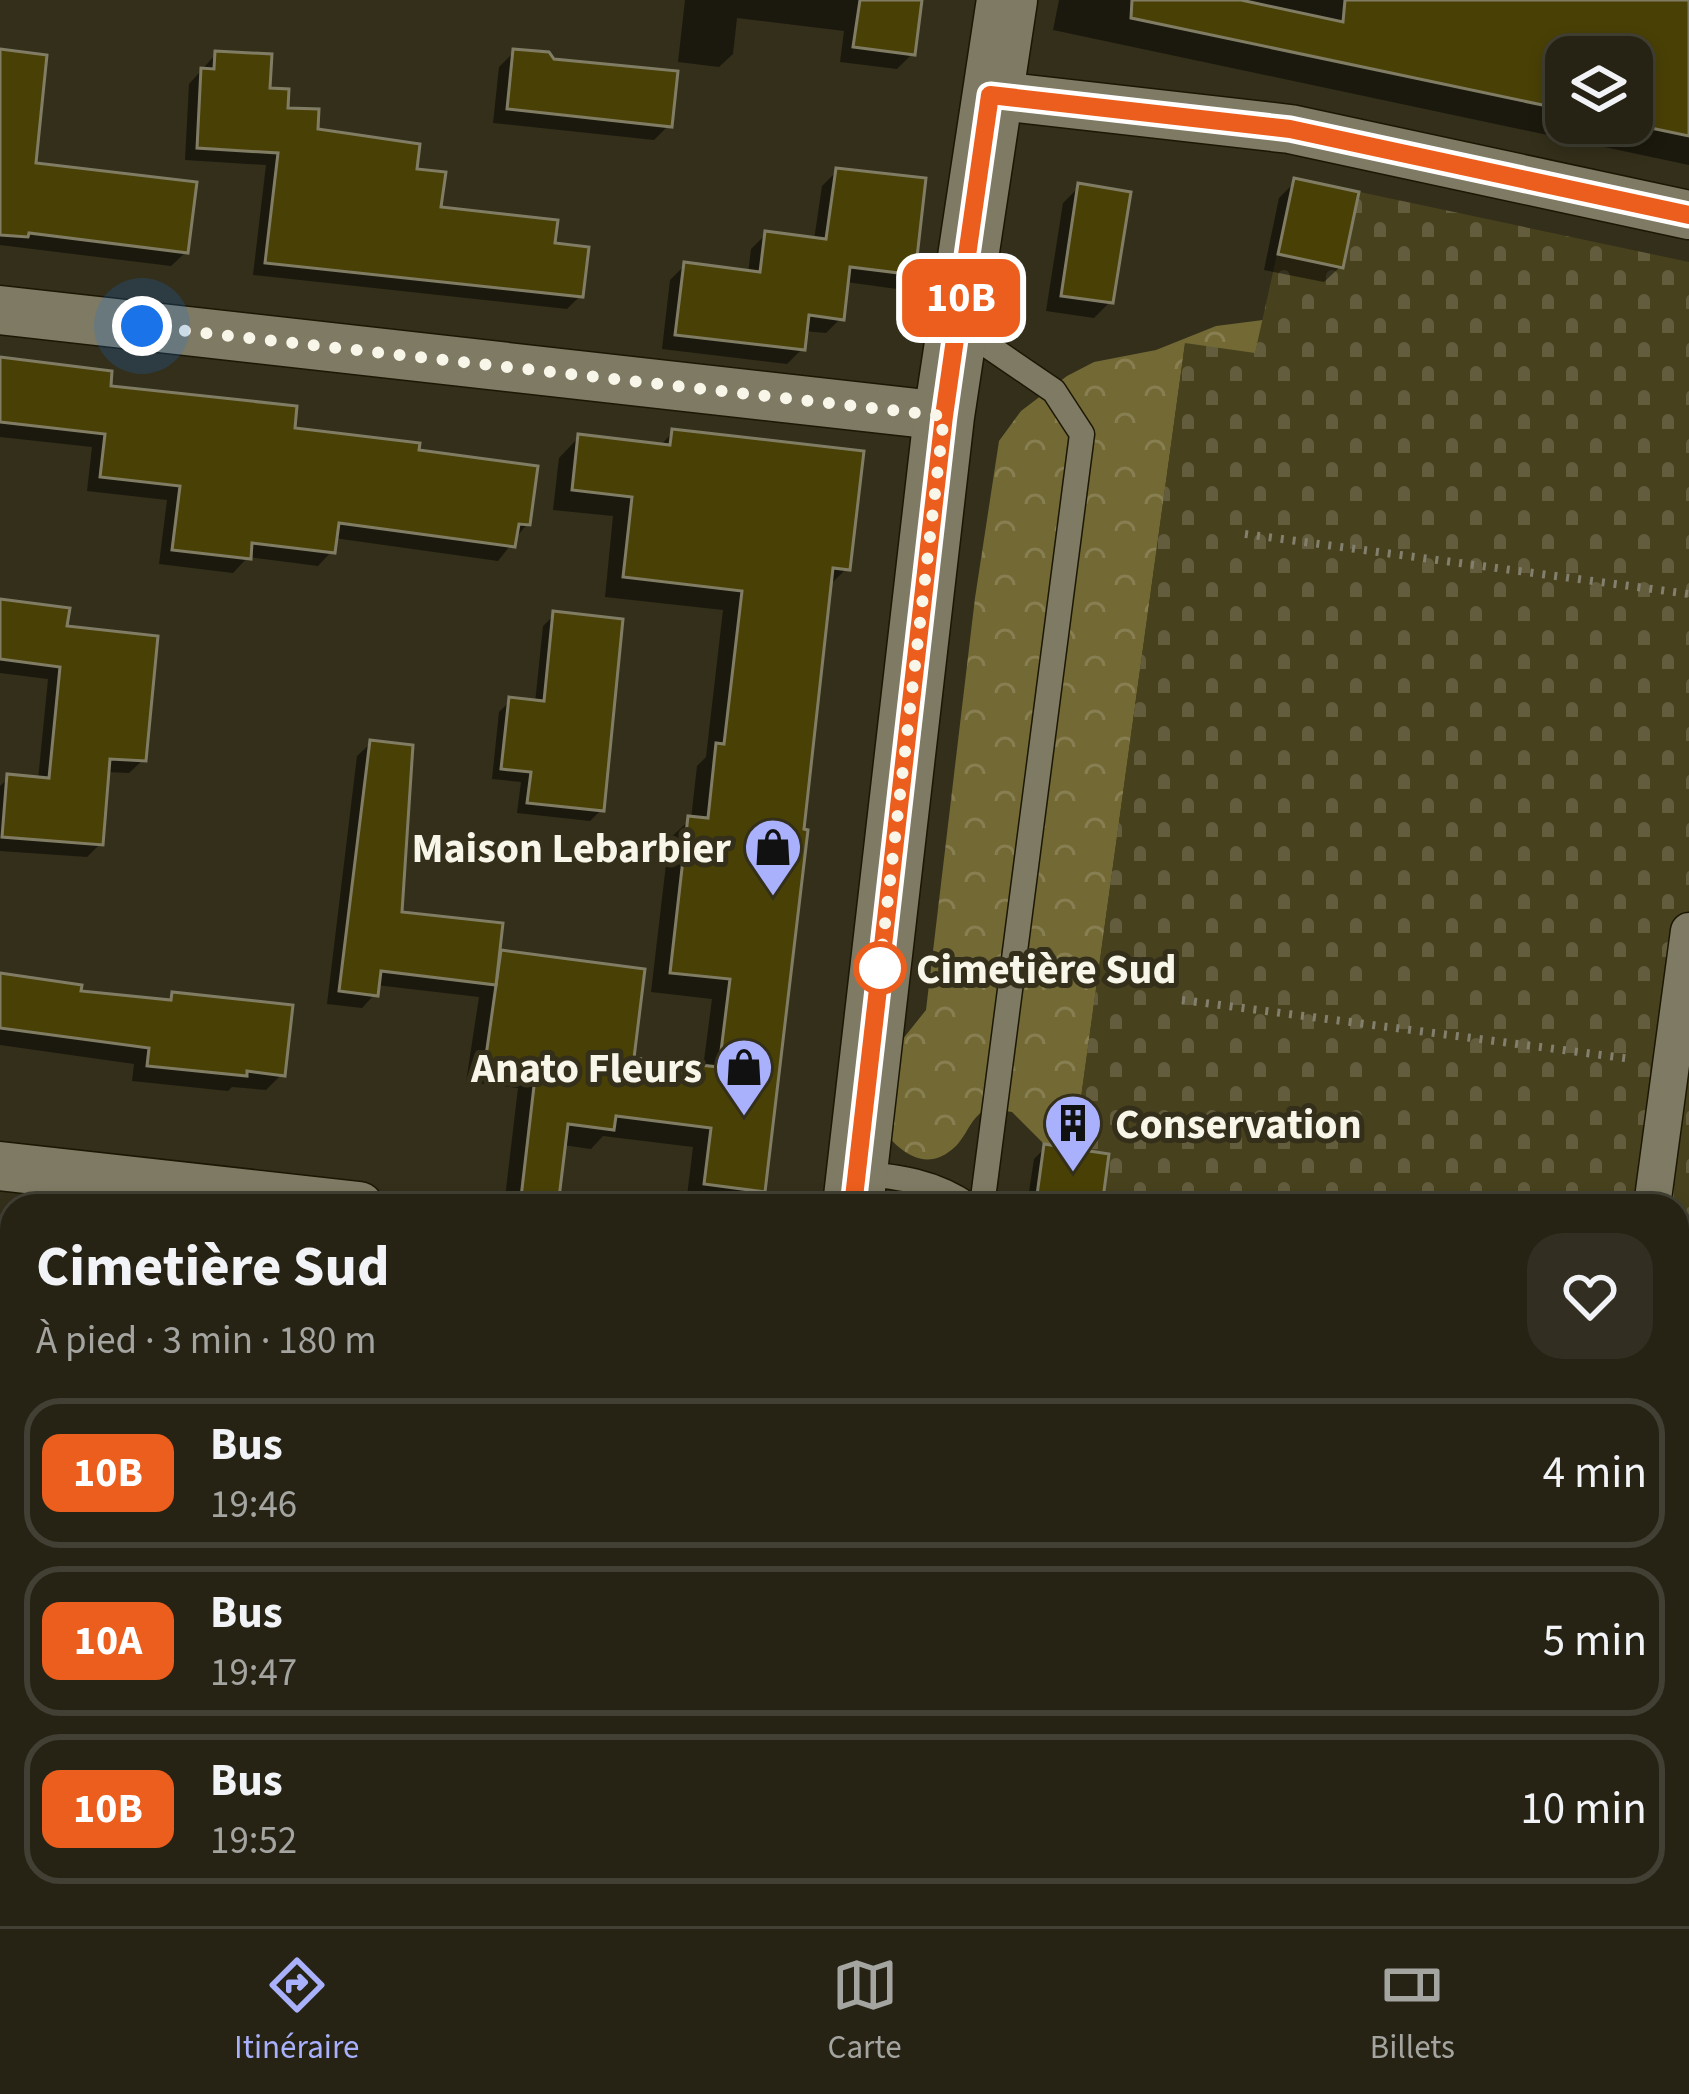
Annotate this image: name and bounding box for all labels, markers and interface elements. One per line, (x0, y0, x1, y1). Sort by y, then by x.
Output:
map controls (1545, 36, 1653, 144)
button: layers (1545, 36, 1653, 144)
line badge: 10B (892, 259, 1030, 337)
text: 10B (926, 268, 996, 328)
your location (112, 296, 172, 356)
shop icon: Maison Lebarbier (742, 816, 804, 898)
place label: Maison Lebarbier (411, 819, 731, 879)
place label: Cimetière Sud (916, 940, 1177, 1000)
marker: Cimetière Sud (855, 943, 905, 993)
shop icon: Anato Fleurs (713, 1036, 775, 1118)
place label: Anato Fleurs (470, 1039, 702, 1099)
building icon: Conservation (1042, 1092, 1104, 1174)
place label: Conservation (1115, 1095, 1362, 1155)
text: Cimetière Sud (36, 1227, 390, 1308)
button: heart (1527, 1233, 1653, 1359)
text: À pied · 3 min · 180 m (36, 1313, 377, 1369)
text: Bus (210, 1413, 283, 1477)
text: 4 min (1543, 1441, 1647, 1505)
text: 10B (73, 1443, 143, 1503)
text: 19:46 (210, 1477, 297, 1533)
text: Bus (210, 1581, 283, 1645)
text: 5 min (1543, 1609, 1647, 1673)
text: 10A (74, 1611, 142, 1671)
text: 19:47 (210, 1645, 297, 1701)
text: Bus (210, 1749, 283, 1813)
text: 10 min (1520, 1777, 1647, 1841)
text: 10B (73, 1779, 143, 1839)
text: 19:52 (210, 1813, 297, 1869)
tab: Itinéraire (234, 1952, 359, 2071)
tab: Carte (828, 1952, 902, 2071)
tab: Billets (1370, 1952, 1455, 2071)

